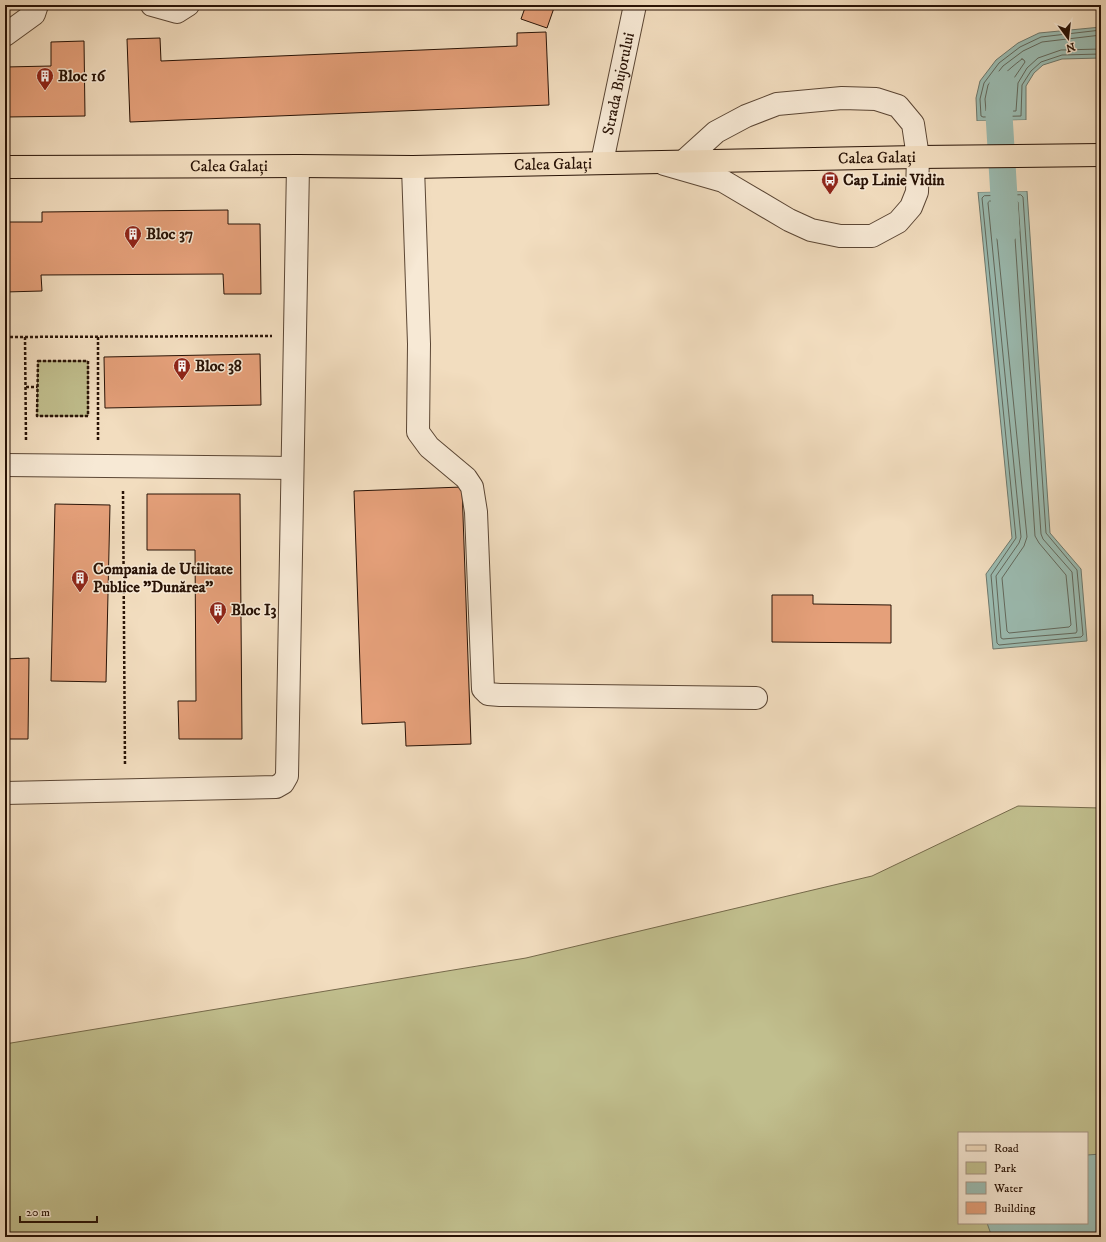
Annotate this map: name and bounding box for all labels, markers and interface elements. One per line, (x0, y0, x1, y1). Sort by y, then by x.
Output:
north arrow (1048, 18, 1088, 58)
street label: Strada Bujorului (598, 31, 639, 137)
text: N (1064, 39, 1077, 55)
building icon: Bloc 16 (35, 66, 55, 91)
place label: Bloc 16 (58, 66, 107, 86)
street label: Calea Galați (838, 147, 916, 169)
street label: Calea Galați (514, 153, 592, 175)
street label: Calea Galați (190, 156, 268, 176)
bus stop icon: Cap Linie Vidin (820, 170, 840, 195)
place label: Cap Linie Vidin (843, 170, 945, 190)
building icon: Bloc 37 (123, 224, 143, 249)
place label: Bloc 37 (146, 224, 193, 244)
building icon: Bloc 38 (172, 356, 192, 381)
place label: Bloc 38 (195, 356, 242, 376)
place label: Compania de Utilitate Publice "Dunărea" (93, 559, 233, 597)
building icon: Compania de Utilitate Publice "Dunărea" (70, 568, 90, 593)
building icon: Bloc I3 (208, 600, 228, 625)
place label: Bloc I3 (231, 600, 276, 620)
legend (958, 1132, 1088, 1224)
text: Road (994, 1141, 1019, 1156)
text: Park (994, 1161, 1016, 1176)
text: Water (993, 1181, 1023, 1196)
scale bar (20, 1198, 97, 1224)
text: Building (994, 1201, 1035, 1216)
text: 20 m (26, 1205, 50, 1220)

